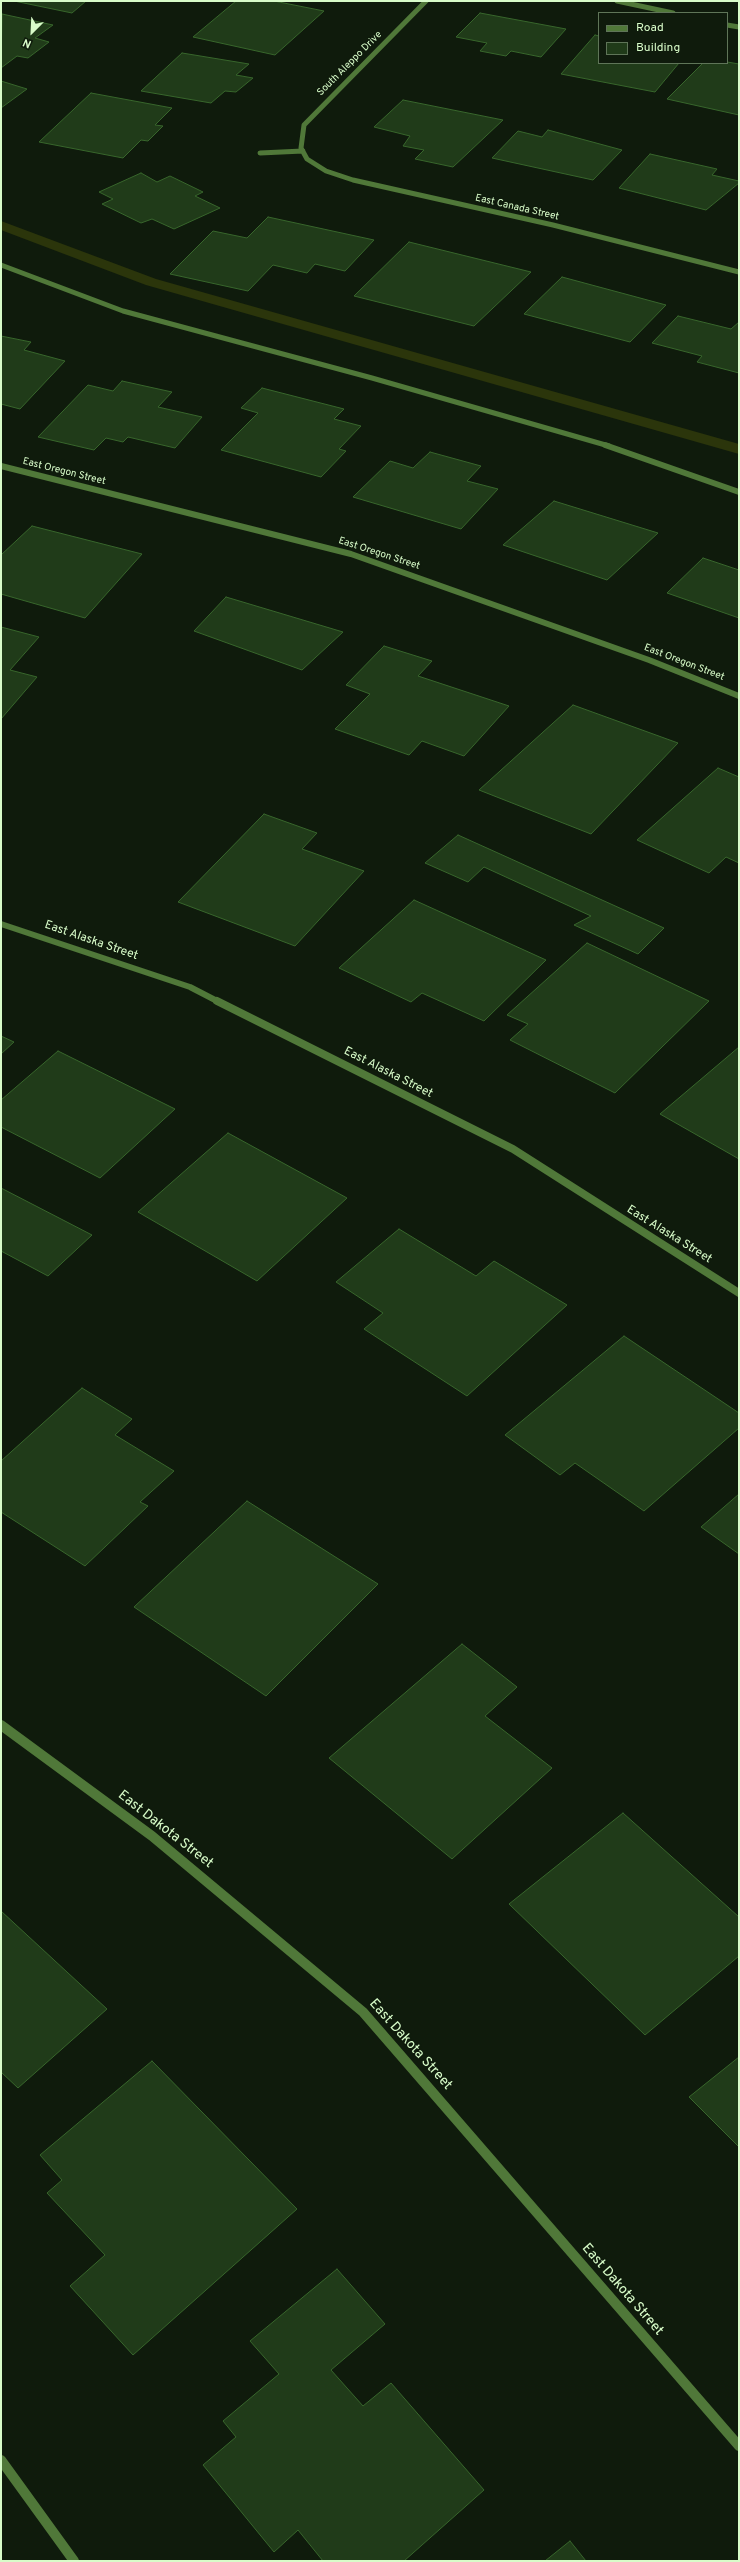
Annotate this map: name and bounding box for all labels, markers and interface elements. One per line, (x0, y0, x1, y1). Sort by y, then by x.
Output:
north arrow (12, 12, 52, 52)
legend (598, 12, 728, 64)
text: Road (636, 20, 664, 36)
street label: South Aleppo Drive (315, 29, 385, 99)
text: N (21, 35, 34, 51)
text: Building (636, 40, 680, 56)
street label: East Canada Street (474, 193, 560, 223)
street label: East Oregon Street (21, 456, 107, 488)
street label: East Oregon Street (337, 535, 421, 573)
street label: East Oregon Street (642, 642, 726, 684)
street label: East Alaska Street (42, 918, 140, 964)
street label: East Alaska Street (341, 1044, 435, 1102)
street label: East Alaska Street (624, 1203, 714, 1267)
street label: East Dakota Street (114, 1788, 216, 1872)
street label: East Dakota Street (365, 1996, 455, 2094)
street label: East Dakota Street (577, 2241, 667, 2339)

